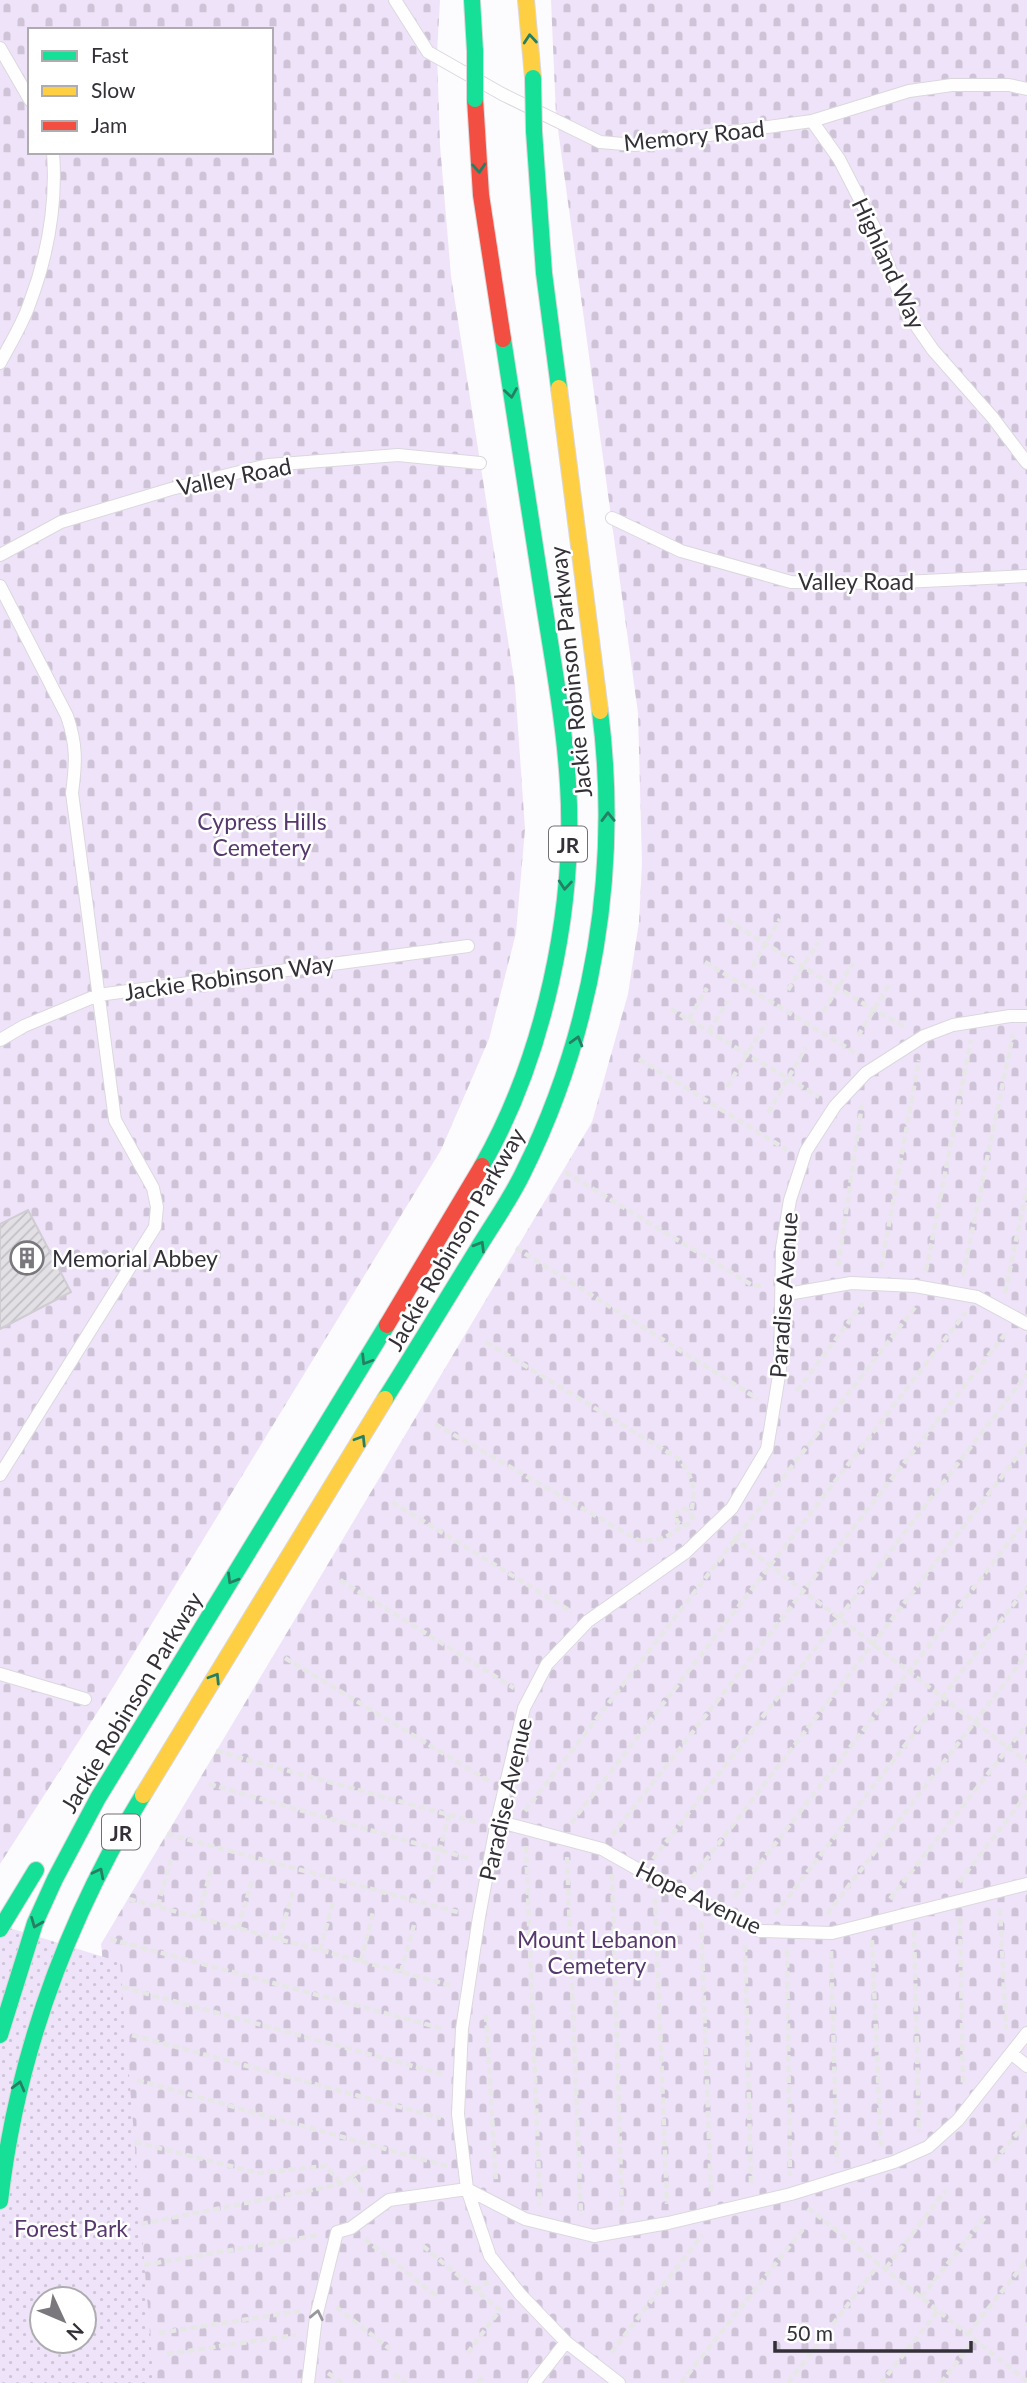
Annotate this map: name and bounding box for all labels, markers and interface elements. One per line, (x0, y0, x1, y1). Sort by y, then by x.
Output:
legend (28, 28, 273, 154)
one-way arrow (523, 33, 538, 44)
text: Fast (91, 42, 129, 67)
text: Slow (91, 77, 136, 102)
text: Jam (91, 112, 127, 137)
street label: Memory Road (622, 114, 766, 156)
one-way arrow (472, 162, 487, 173)
street label: Highland Way (846, 193, 932, 333)
one-way arrow (503, 387, 518, 399)
street label: Valley Road (174, 451, 294, 501)
street label: Jackie Robinson Parkway (543, 545, 597, 799)
street label: Valley Road (798, 567, 914, 595)
park label: Cypress Hills Cemetery (197, 807, 327, 861)
one-way arrow (600, 811, 615, 822)
road number: JR (549, 826, 587, 862)
one-way arrow (558, 880, 573, 891)
street label: Jackie Robinson Way (122, 948, 336, 1006)
one-way arrow (568, 1036, 583, 1048)
street label: Jackie Robinson Parkway (380, 1123, 530, 1355)
street label: Paradise Avenue (763, 1211, 803, 1379)
building icon: Memorial Abbey (8, 1239, 46, 1277)
one-way arrow (472, 1241, 485, 1254)
place label: Memorial Abbey (52, 1244, 218, 1272)
one-way arrow (361, 1353, 374, 1366)
one-way arrow (353, 1435, 366, 1448)
one-way arrow (227, 1571, 240, 1584)
street label: Jackie Robinson Parkway (54, 1586, 208, 1817)
one-way arrow (207, 1672, 220, 1685)
street label: Paradise Avenue (473, 1715, 537, 1883)
road number: JR (102, 1814, 140, 1850)
street label: Hope Avenue (631, 1854, 767, 1940)
one-way arrow (90, 1868, 104, 1880)
one-way arrow (30, 1916, 44, 1928)
park label: Mount Lebanon Cemetery (517, 1925, 677, 1979)
one-way arrow (11, 2080, 25, 2092)
park label: Forest Park (14, 2214, 128, 2242)
north arrow (28, 2285, 98, 2355)
one-way arrow (309, 2309, 324, 2321)
scale bar (775, 2310, 971, 2354)
text: N (62, 2319, 89, 2345)
text: 50 m (786, 2320, 833, 2345)

